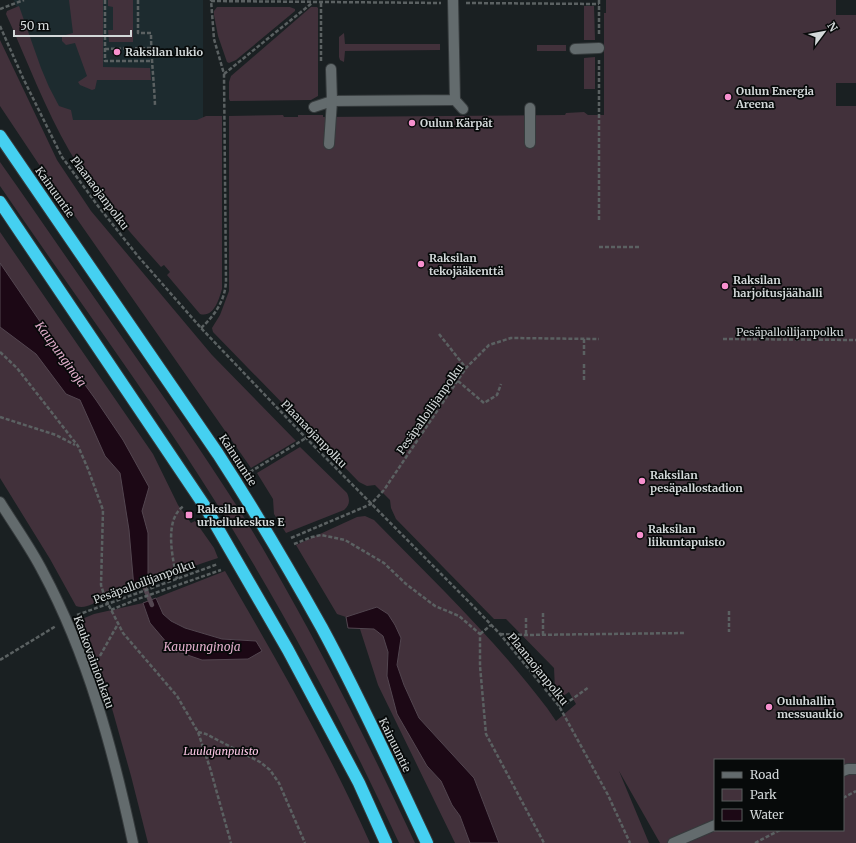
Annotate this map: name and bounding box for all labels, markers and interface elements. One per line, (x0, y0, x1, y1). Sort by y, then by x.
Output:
scale bar (14, 12, 131, 38)
north arrow (804, 12, 844, 52)
text: 50 m (20, 18, 49, 33)
text: N (824, 19, 841, 34)
place label: Raksilan lukio (125, 45, 204, 59)
marker: Raksilan lukio (112, 47, 122, 57)
place label: Oulun Energia Areena (735, 84, 814, 111)
marker: Oulun Energia Areena (723, 92, 733, 102)
place label: Oulun Kärpät (420, 116, 493, 130)
marker: Oulun Kärpät (407, 118, 417, 128)
street label: Plaanaojanpolku (68, 153, 132, 233)
street label: Kainuuntie (32, 164, 78, 220)
place label: Raksilan tekojääkenttä (429, 251, 504, 278)
marker: Raksilan tekojääkenttä (416, 259, 426, 269)
place label: Raksilan harjoitusjäähalli (733, 273, 823, 300)
marker: Raksilan harjoitusjäähalli (720, 281, 730, 291)
water label: Kaupunginoja (32, 318, 90, 390)
street label: Pesäpalloilijanpolku (736, 325, 844, 339)
street label: Pesäpalloilijanpolku (393, 361, 467, 457)
street label: Plaanaojanpolku (278, 397, 350, 471)
street label: Kainuuntie (216, 432, 260, 489)
place label: Raksilan pesäpallostadion (650, 468, 743, 495)
marker: Raksilan pesäpallostadion (637, 476, 647, 486)
place label: Raksilan urheilukeskus E (197, 502, 285, 529)
marker: Raksilan urheilukeskus E (184, 510, 194, 520)
place label: Raksilan liikuntapuisto (648, 522, 725, 549)
marker: Raksilan liikuntapuisto (635, 530, 645, 540)
street label: Pesäpalloilijanpolku (91, 557, 197, 607)
street label: Kaukovainionkatu (71, 614, 117, 710)
street label: Plaanaojanpolku (505, 630, 571, 708)
water label: Kaupunginoja (162, 639, 241, 654)
place label: Ouluhallin messuaukio (777, 694, 843, 721)
marker: Ouluhallin messuaukio (764, 702, 774, 712)
street label: Kainuuntie (376, 715, 414, 775)
park label: Luulajanpuisto (183, 744, 259, 758)
legend (714, 759, 844, 831)
text: Road (750, 767, 779, 782)
text: Park (750, 787, 777, 802)
text: Water (749, 807, 785, 822)

